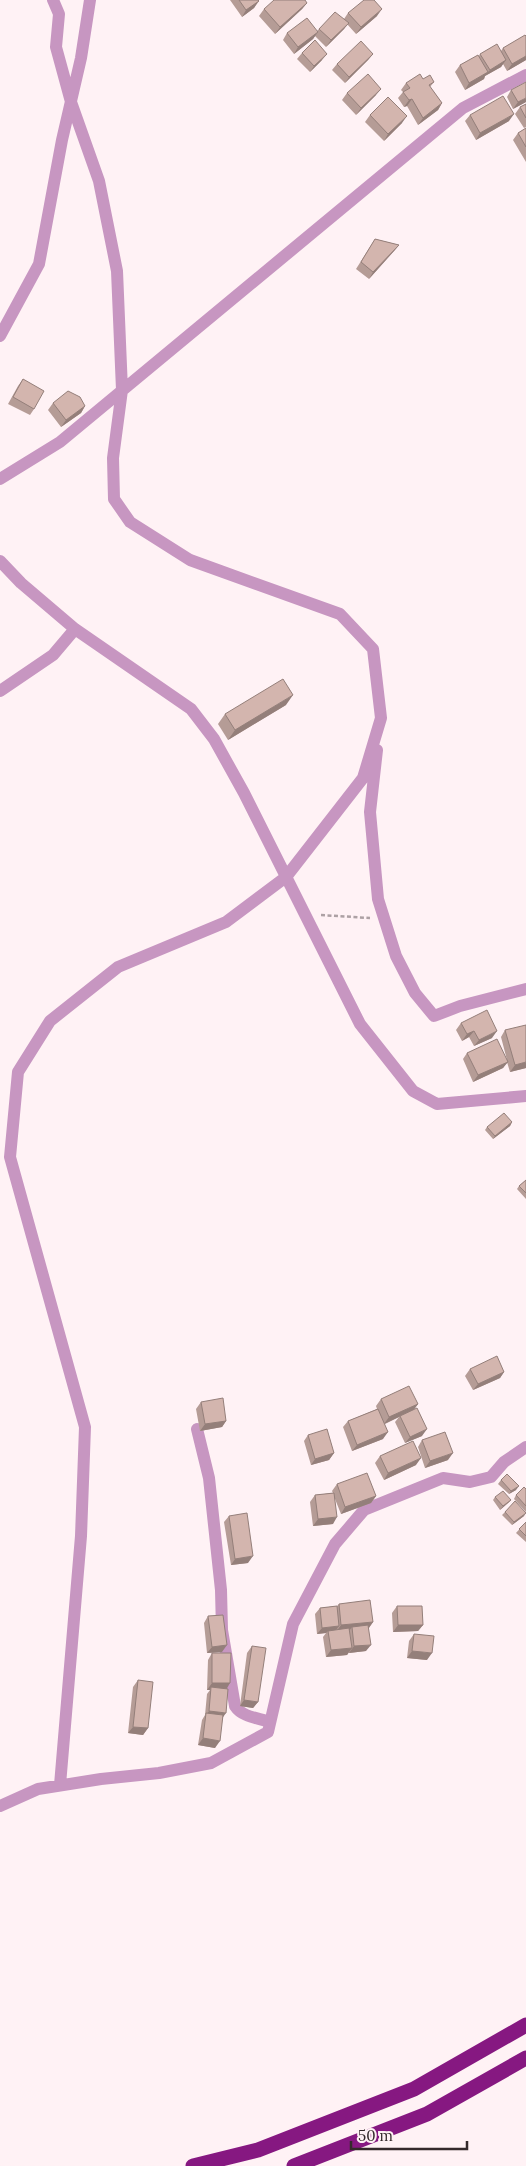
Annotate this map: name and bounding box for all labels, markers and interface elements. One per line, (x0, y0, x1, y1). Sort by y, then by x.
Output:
scale bar (351, 2118, 467, 2150)
text: 50 m (358, 2126, 393, 2145)

